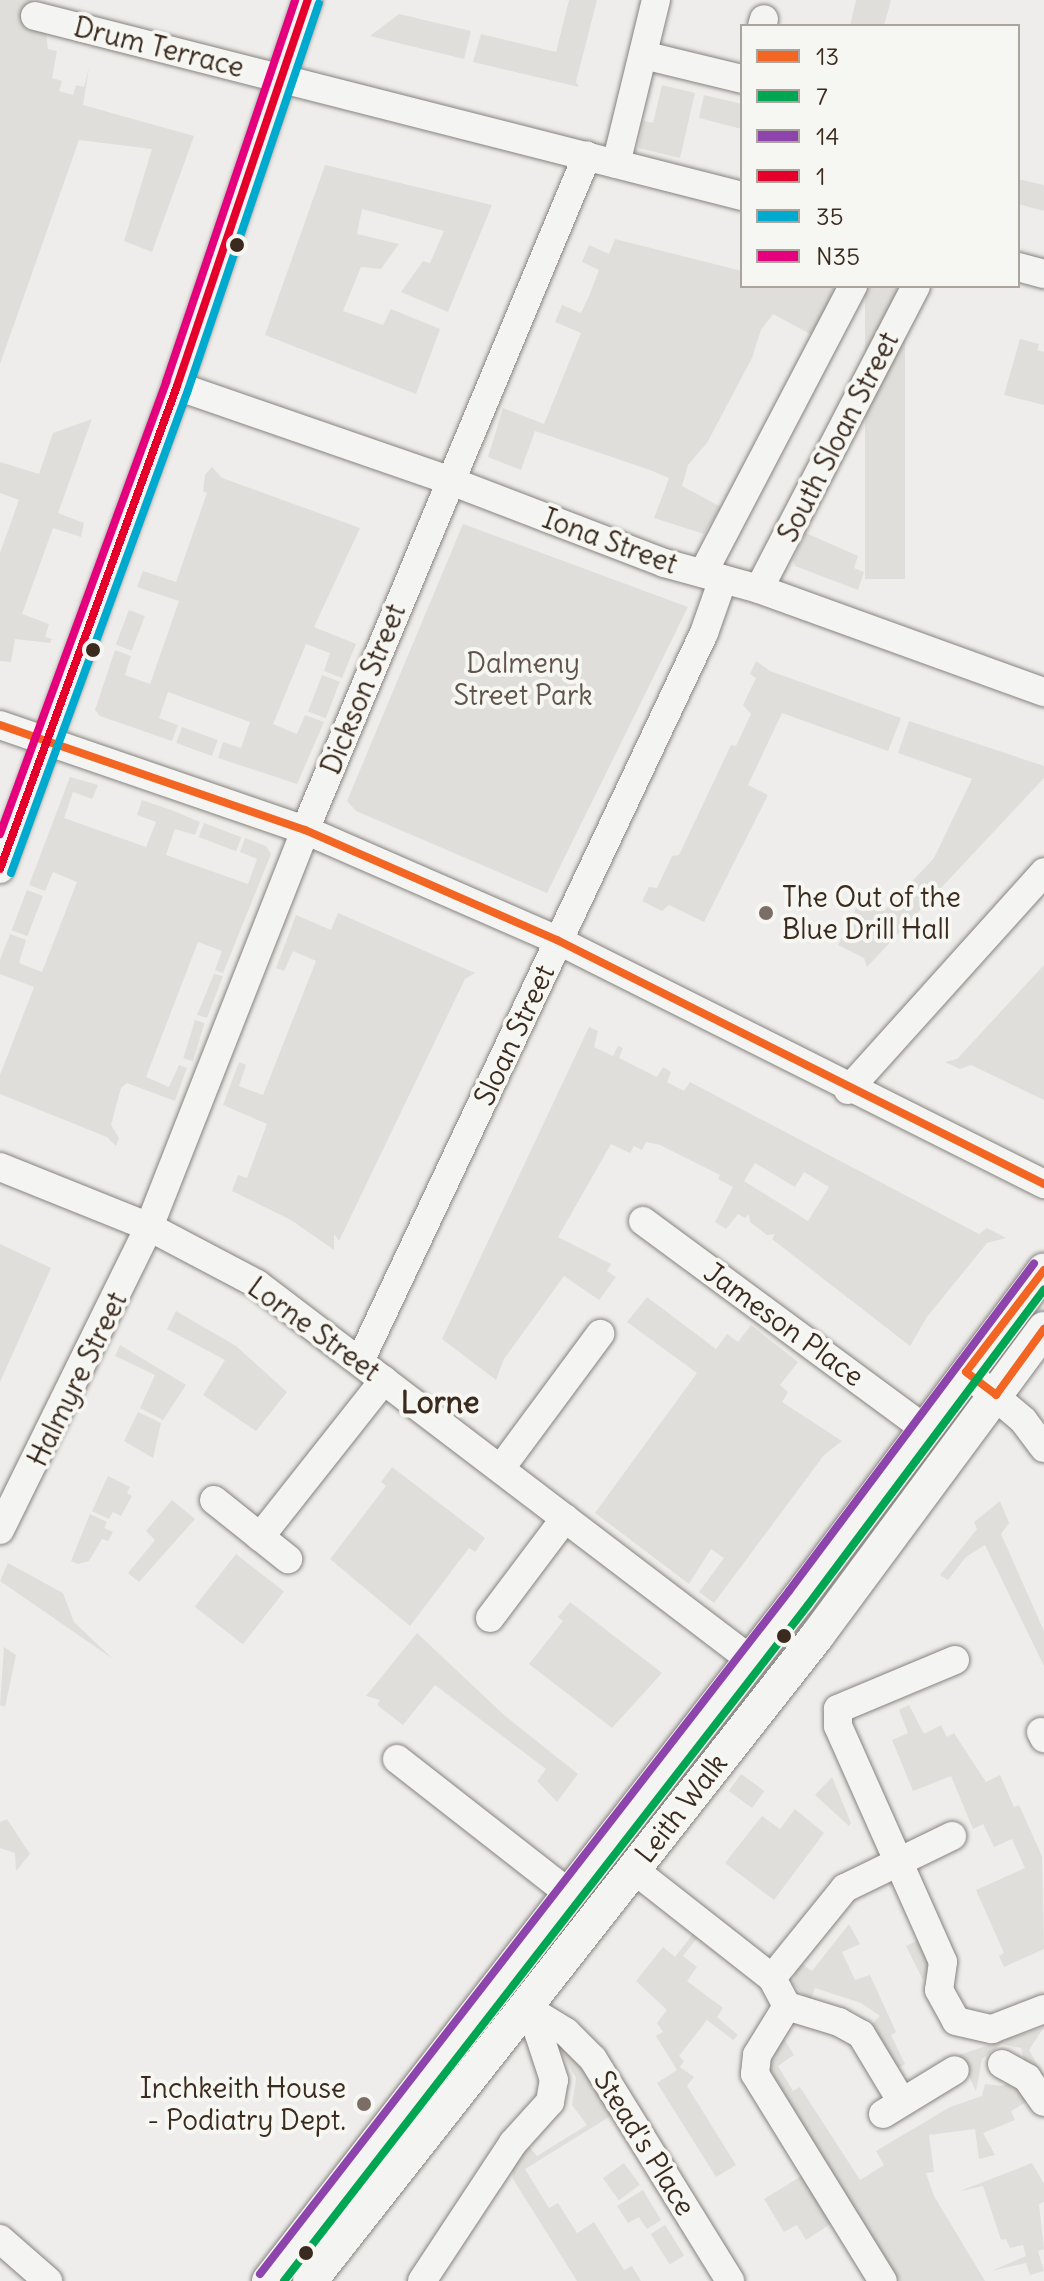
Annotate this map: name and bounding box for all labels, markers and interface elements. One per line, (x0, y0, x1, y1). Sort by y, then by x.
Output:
street label: Drum Terrace (71, 10, 247, 84)
legend (740, 24, 1020, 288)
text: 13 (816, 41, 839, 71)
text: 7 (816, 81, 828, 111)
text: 14 (816, 121, 839, 151)
text: 1 (816, 161, 826, 191)
text: 35 (816, 201, 843, 231)
unlabelled marker (229, 237, 245, 253)
text: N35 (816, 241, 860, 271)
street label: South Sloan Street (771, 326, 905, 548)
street label: Iona Street (538, 501, 682, 581)
street label: Dickson Street (314, 599, 412, 779)
unlabelled marker (85, 642, 101, 658)
park label: Dalmeny Street Park (453, 646, 593, 712)
place label: The Out of the Blue Drill Hall (782, 880, 961, 946)
marker: The Out of the Blue Drill Hall (757, 904, 775, 922)
street label: Sloan Street (467, 959, 561, 1111)
street label: Jameson Place (698, 1255, 870, 1393)
street label: Lorne Street (242, 1270, 386, 1388)
street label: Halmyre Street (20, 1286, 134, 1472)
district label: Lorne (401, 1384, 479, 1420)
unlabelled marker (776, 1628, 792, 1644)
street label: Leith Walk (628, 1747, 734, 1869)
street label: Stead's Place (587, 2064, 703, 2222)
place label: Inchkeith House - Podiatry Dept. (140, 2071, 346, 2137)
marker: Inchkeith House - Podiatry Dept. (353, 2093, 375, 2115)
unlabelled marker (298, 2245, 314, 2261)

